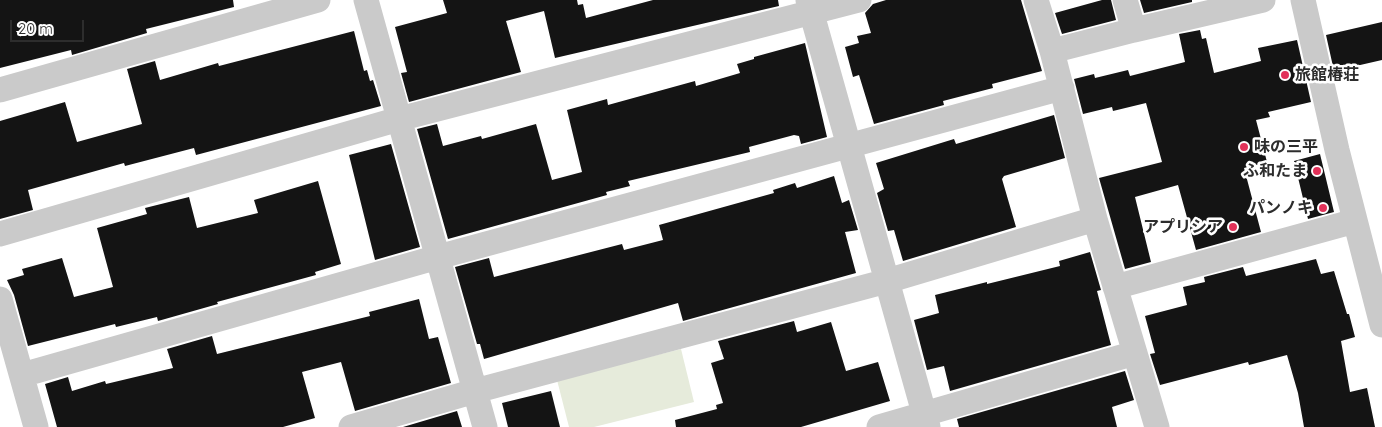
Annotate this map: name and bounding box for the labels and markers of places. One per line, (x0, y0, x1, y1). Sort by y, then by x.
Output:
place label: 旅館椿荘 (1295, 65, 1359, 85)
marker: 旅館椿荘 (1279, 69, 1291, 81)
place label: 味の三平 (1254, 137, 1318, 157)
marker: 味の三平 (1238, 141, 1250, 153)
place label: ふ和たま (1243, 161, 1307, 181)
marker: ふ和たま (1311, 165, 1323, 177)
place label: パンノキ (1249, 198, 1313, 218)
marker: パンノキ (1317, 202, 1329, 214)
place label: アプリシア (1143, 217, 1223, 237)
marker: アプリシア (1227, 221, 1239, 233)

